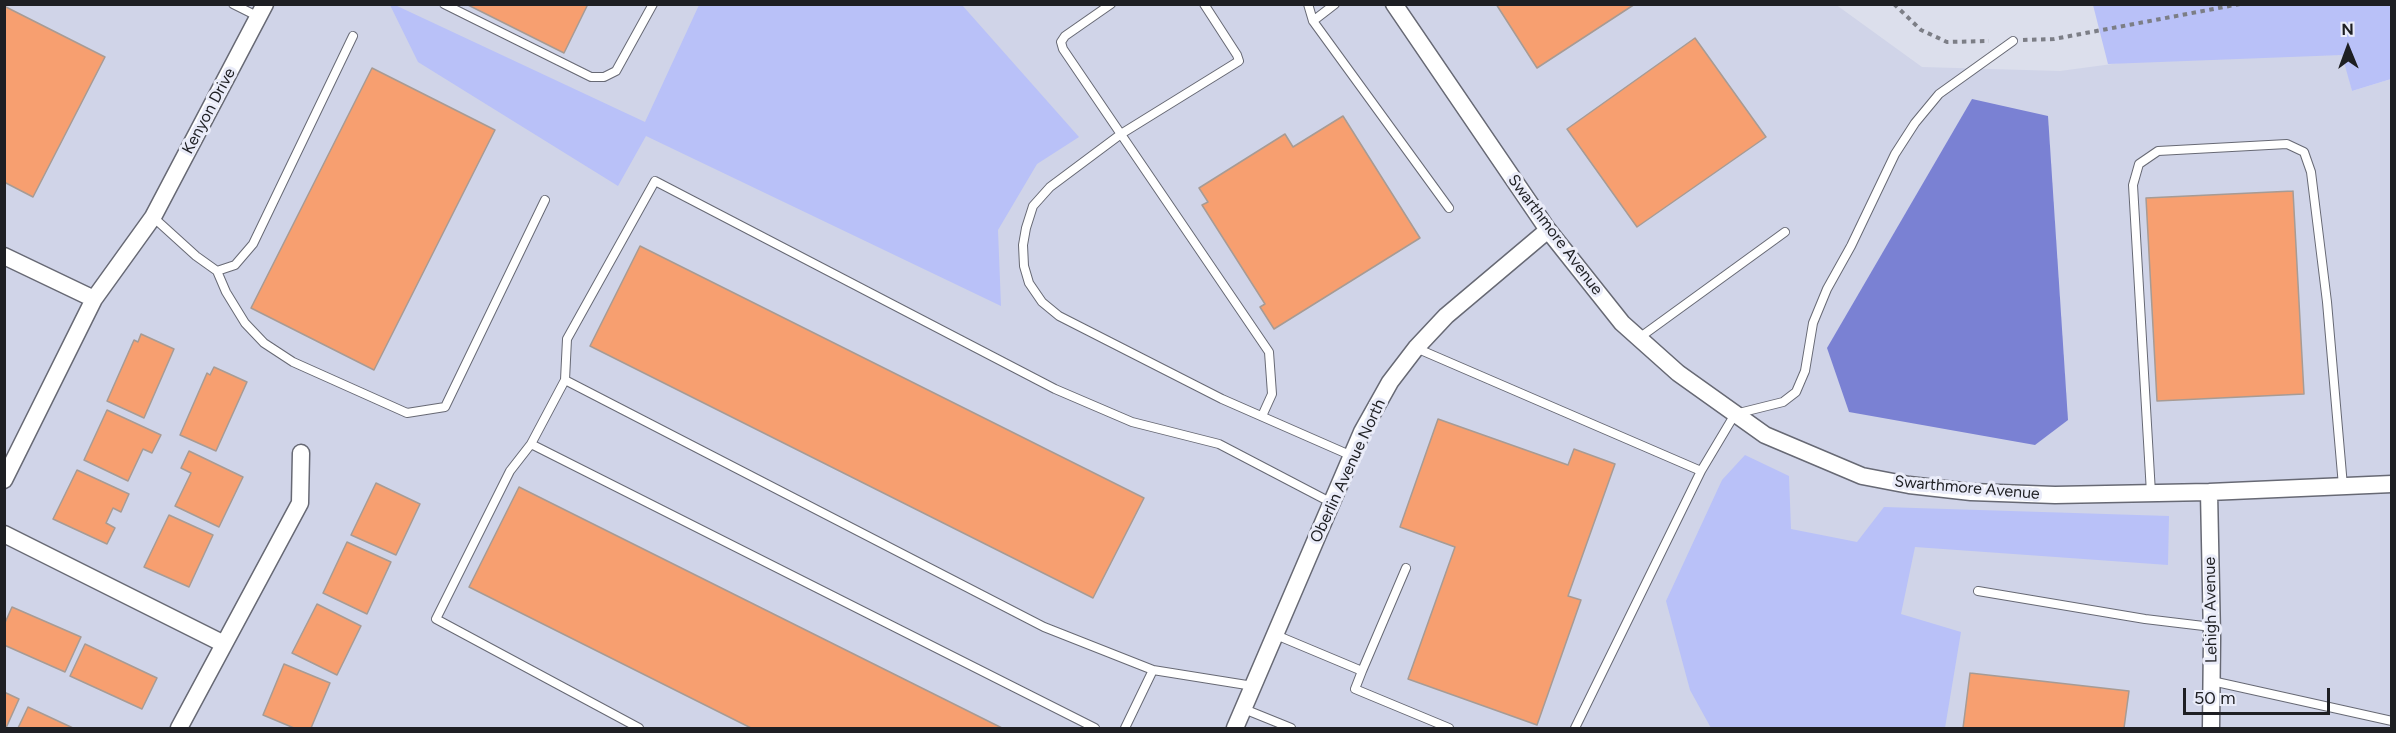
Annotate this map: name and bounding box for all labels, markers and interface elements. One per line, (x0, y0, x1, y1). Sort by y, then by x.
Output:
north arrow (2318, 18, 2378, 78)
text: N (2341, 20, 2354, 39)
street label: Kenyon Drive (178, 65, 240, 157)
street label: Swarthmore Avenue (1503, 171, 1607, 299)
street label: Oberlin Avenue North (1306, 396, 1390, 546)
street label: Swarthmore Avenue (1894, 472, 2040, 504)
street label: Lehigh Avenue (2200, 557, 2222, 663)
scale bar (2186, 676, 2333, 714)
text: 50 m (2194, 687, 2236, 709)

